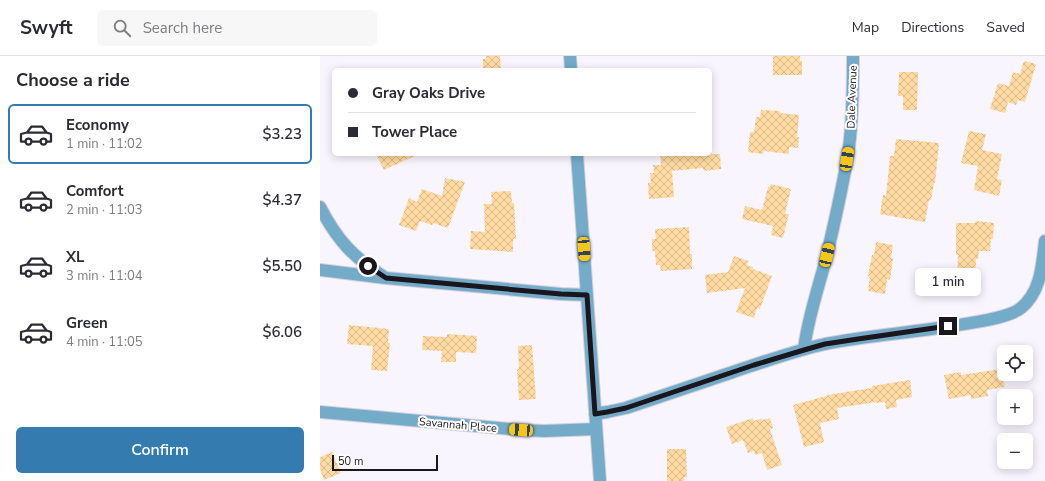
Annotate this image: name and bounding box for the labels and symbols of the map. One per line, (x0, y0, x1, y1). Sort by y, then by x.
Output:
street label: Dale Avenue (843, 65, 861, 129)
car (839, 146, 855, 172)
car (577, 237, 591, 261)
car (818, 242, 836, 268)
route start (359, 257, 377, 275)
callout: 1 min (915, 268, 981, 296)
route end (939, 317, 957, 335)
street label: Savannah Place (418, 414, 498, 436)
car (509, 423, 533, 437)
scale bar (332, 453, 438, 472)

